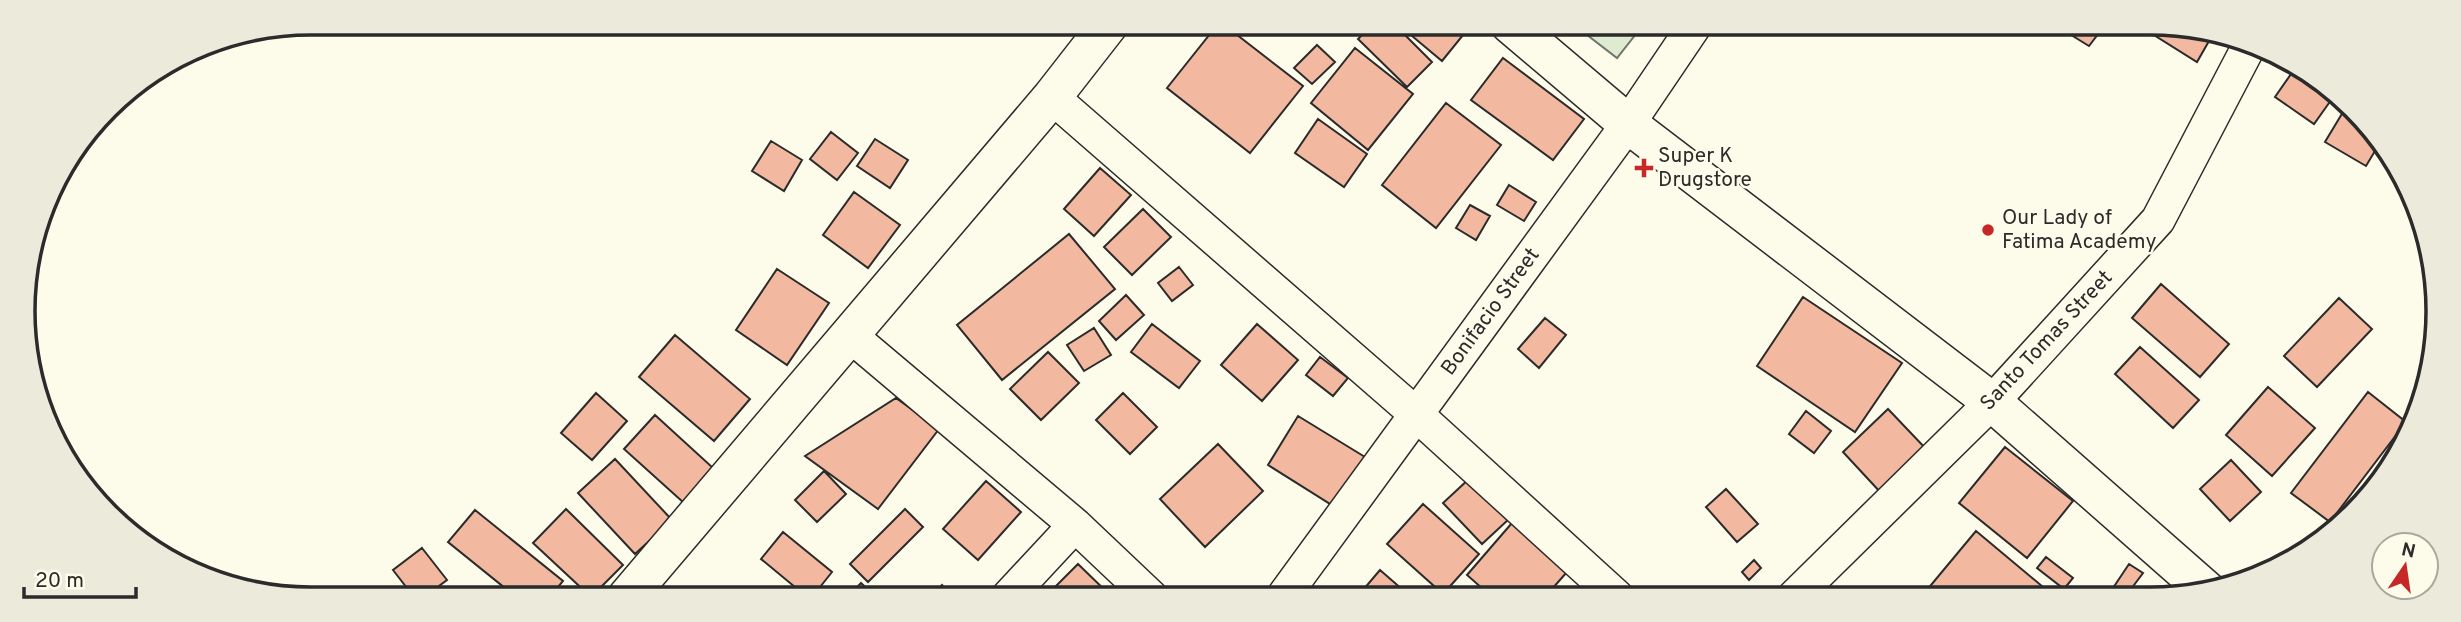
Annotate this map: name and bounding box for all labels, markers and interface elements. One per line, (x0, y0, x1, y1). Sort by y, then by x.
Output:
place label: Super K Drugstore (1658, 143, 1752, 194)
marker: Super K Drugstore (1636, 160, 1652, 176)
place label: Our Lady of Fatima Academy (2002, 205, 2157, 256)
marker: Our Lady of Fatima Academy (1980, 222, 1996, 238)
street label: Bonifacio Street (1436, 243, 1546, 381)
street label: Santo Tomas Street (1975, 265, 2119, 417)
north arrow (2370, 531, 2440, 601)
text: N (2399, 538, 2418, 565)
scale bar (24, 556, 136, 600)
text: 20 m (35, 568, 84, 595)

